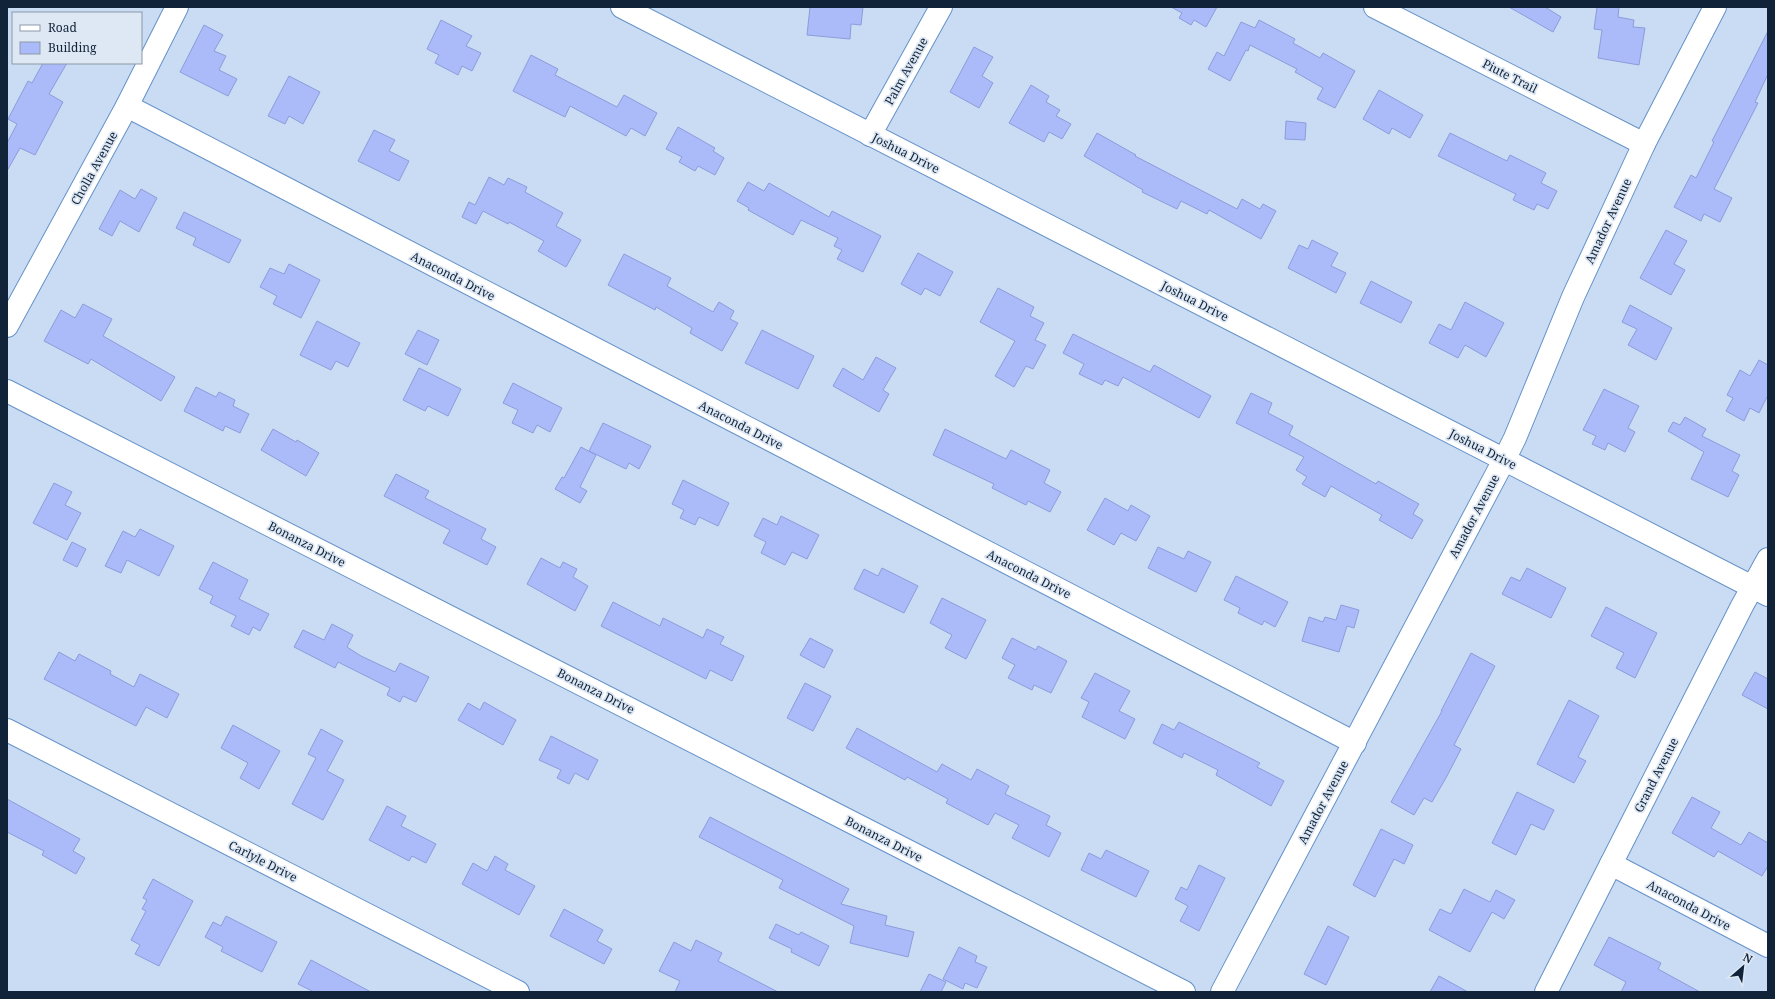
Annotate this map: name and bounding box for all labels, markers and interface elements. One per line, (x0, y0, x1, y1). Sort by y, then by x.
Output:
legend (12, 12, 142, 64)
text: Road (48, 19, 78, 36)
street label: Palm Avenue (880, 34, 932, 108)
text: Building (48, 39, 97, 56)
street label: Piute Trail (1480, 55, 1541, 97)
street label: Cholla Avenue (67, 128, 121, 208)
street label: Joshua Drive (869, 128, 943, 177)
street label: Amador Avenue (1581, 175, 1635, 267)
street label: Anaconda Drive (408, 247, 498, 305)
street label: Joshua Drive (1158, 276, 1232, 325)
street label: Anaconda Drive (696, 396, 786, 454)
street label: Joshua Drive (1446, 424, 1520, 473)
street label: Amador Avenue (1445, 471, 1503, 561)
street label: Bonanza Drive (265, 517, 349, 571)
street label: Anaconda Drive (984, 545, 1074, 603)
street label: Bonanza Drive (554, 664, 638, 718)
street label: Grand Avenue (1630, 735, 1682, 815)
street label: Amador Avenue (1294, 757, 1352, 847)
street label: Bonanza Drive (842, 812, 926, 866)
street label: Carlyle Drive (226, 836, 300, 886)
street label: Anaconda Drive (1644, 876, 1734, 934)
north arrow (1723, 947, 1763, 987)
text: N (1741, 949, 1756, 967)

